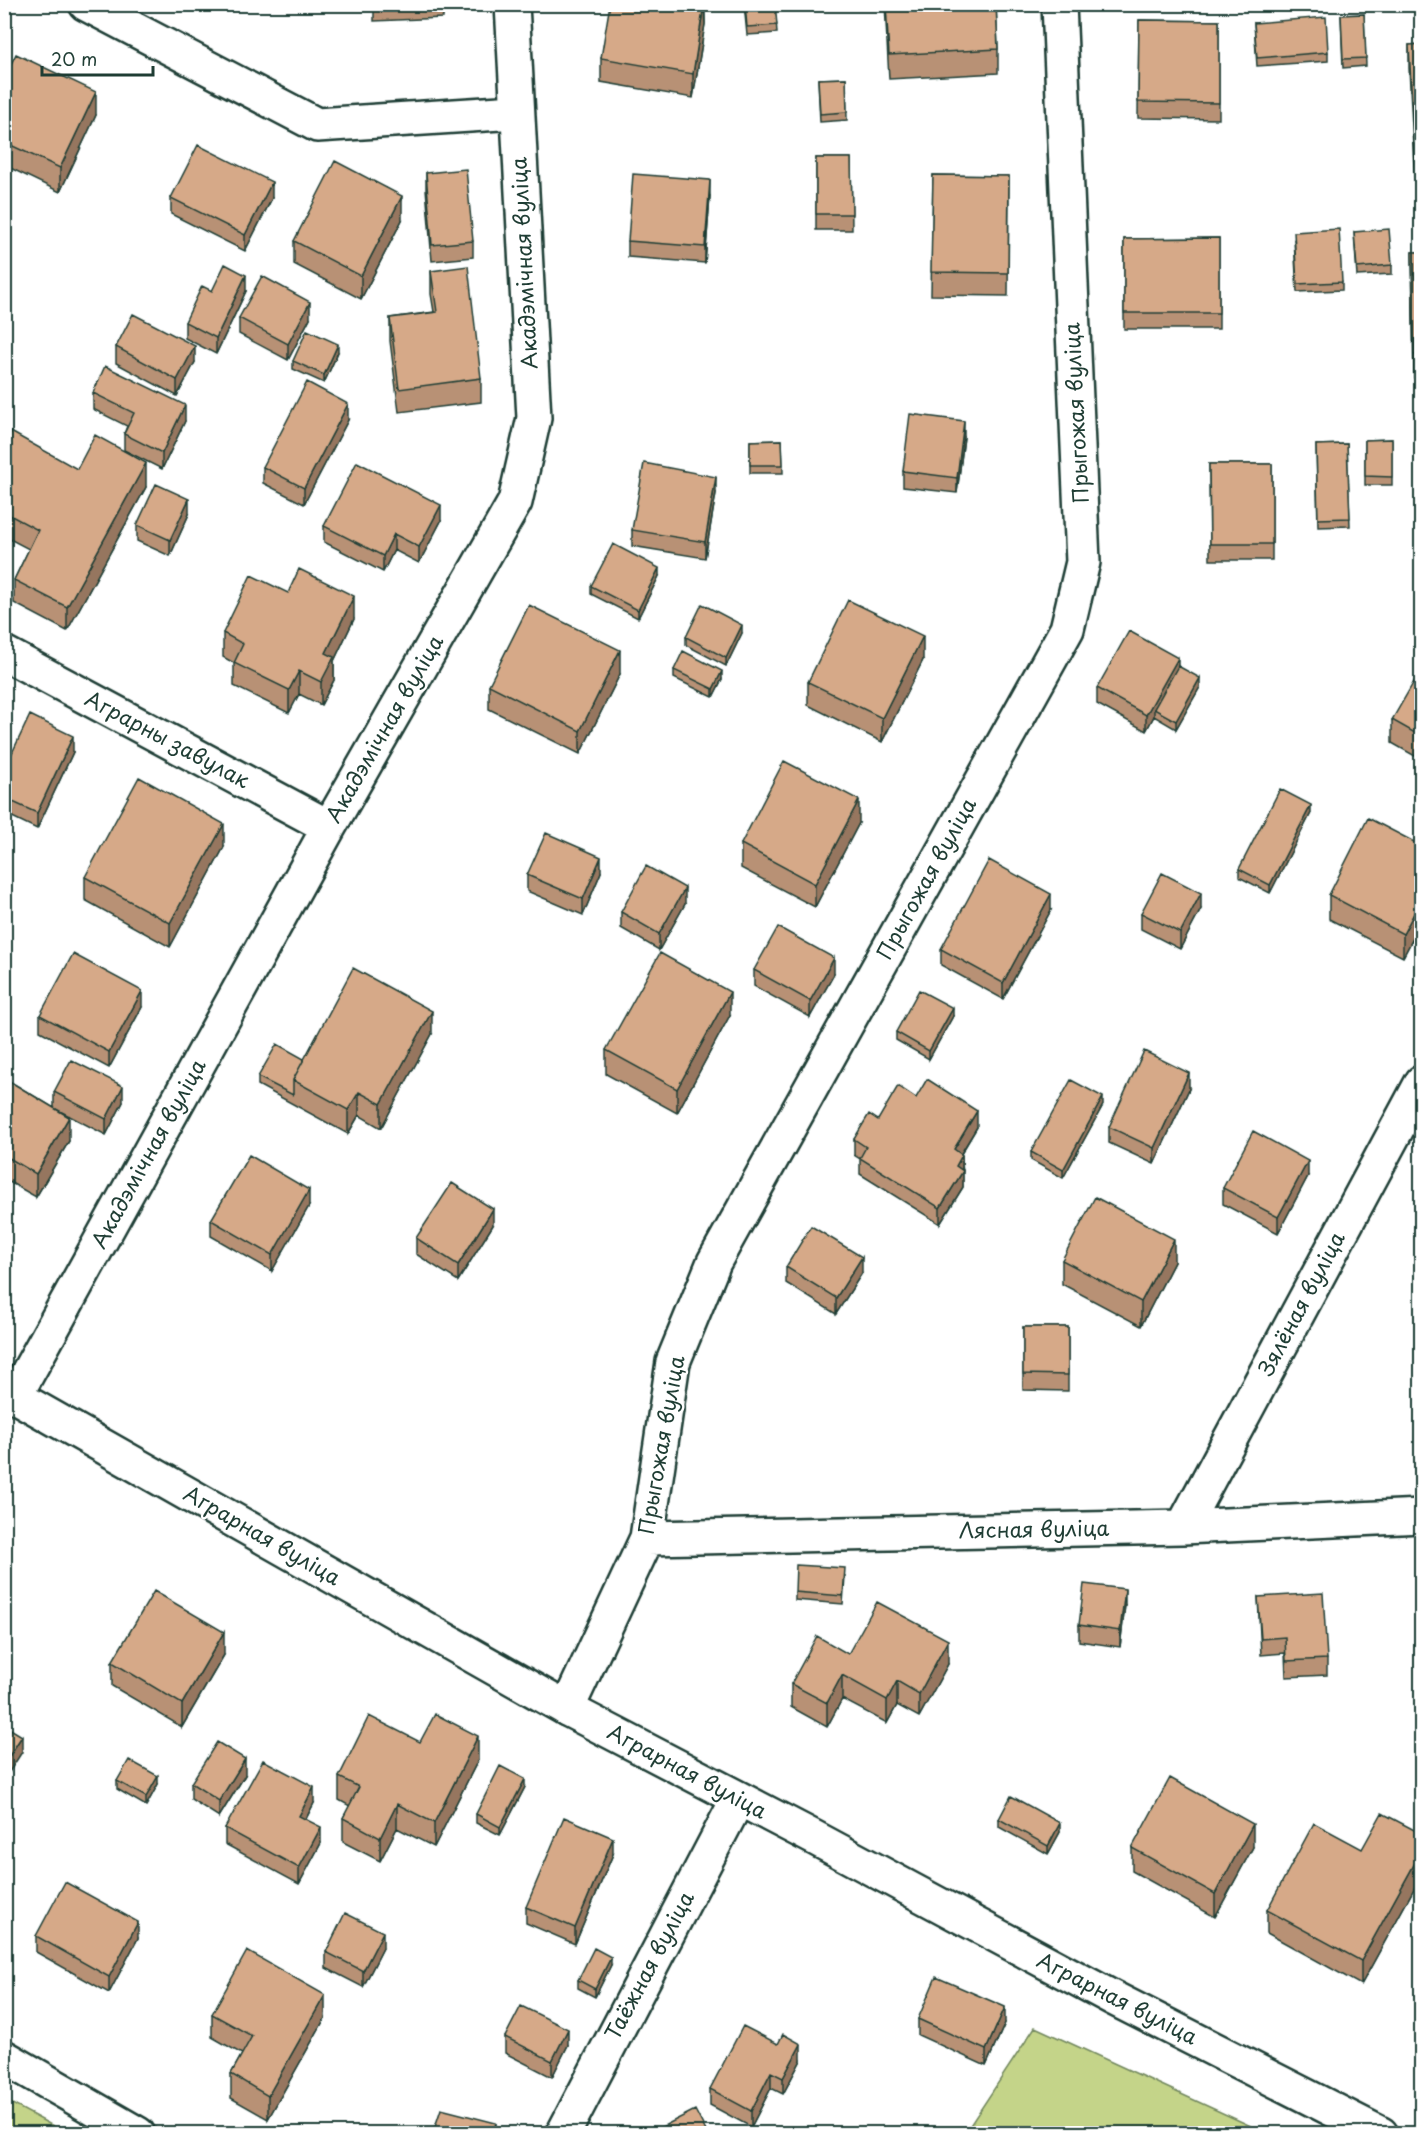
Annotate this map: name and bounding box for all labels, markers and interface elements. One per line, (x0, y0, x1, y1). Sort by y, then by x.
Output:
scale bar (42, 39, 153, 77)
text: 20 m (51, 45, 97, 72)
street label: Акадэмічная вуліца (501, 156, 545, 370)
street label: Прыгожая вуліца (1054, 322, 1096, 504)
street label: Акадэмічная вуліца (316, 628, 450, 828)
street label: Аграрны завулак (80, 681, 256, 795)
street label: Прыгожая вуліца (867, 791, 983, 965)
street label: Акадэмічная вуліца (82, 1052, 213, 1254)
street label: Зялёная вуліца (1249, 1225, 1352, 1381)
street label: Прыгожая вуліца (629, 1353, 692, 1537)
street label: Аграрная вуліца (179, 1476, 348, 1592)
street label: Лясная вуліца (958, 1511, 1110, 1545)
street label: Аграрная вуліца (602, 1715, 773, 1826)
street label: Таёжная вуліца (596, 1885, 701, 2045)
street label: Аграрная вуліца (1032, 1943, 1204, 2052)

